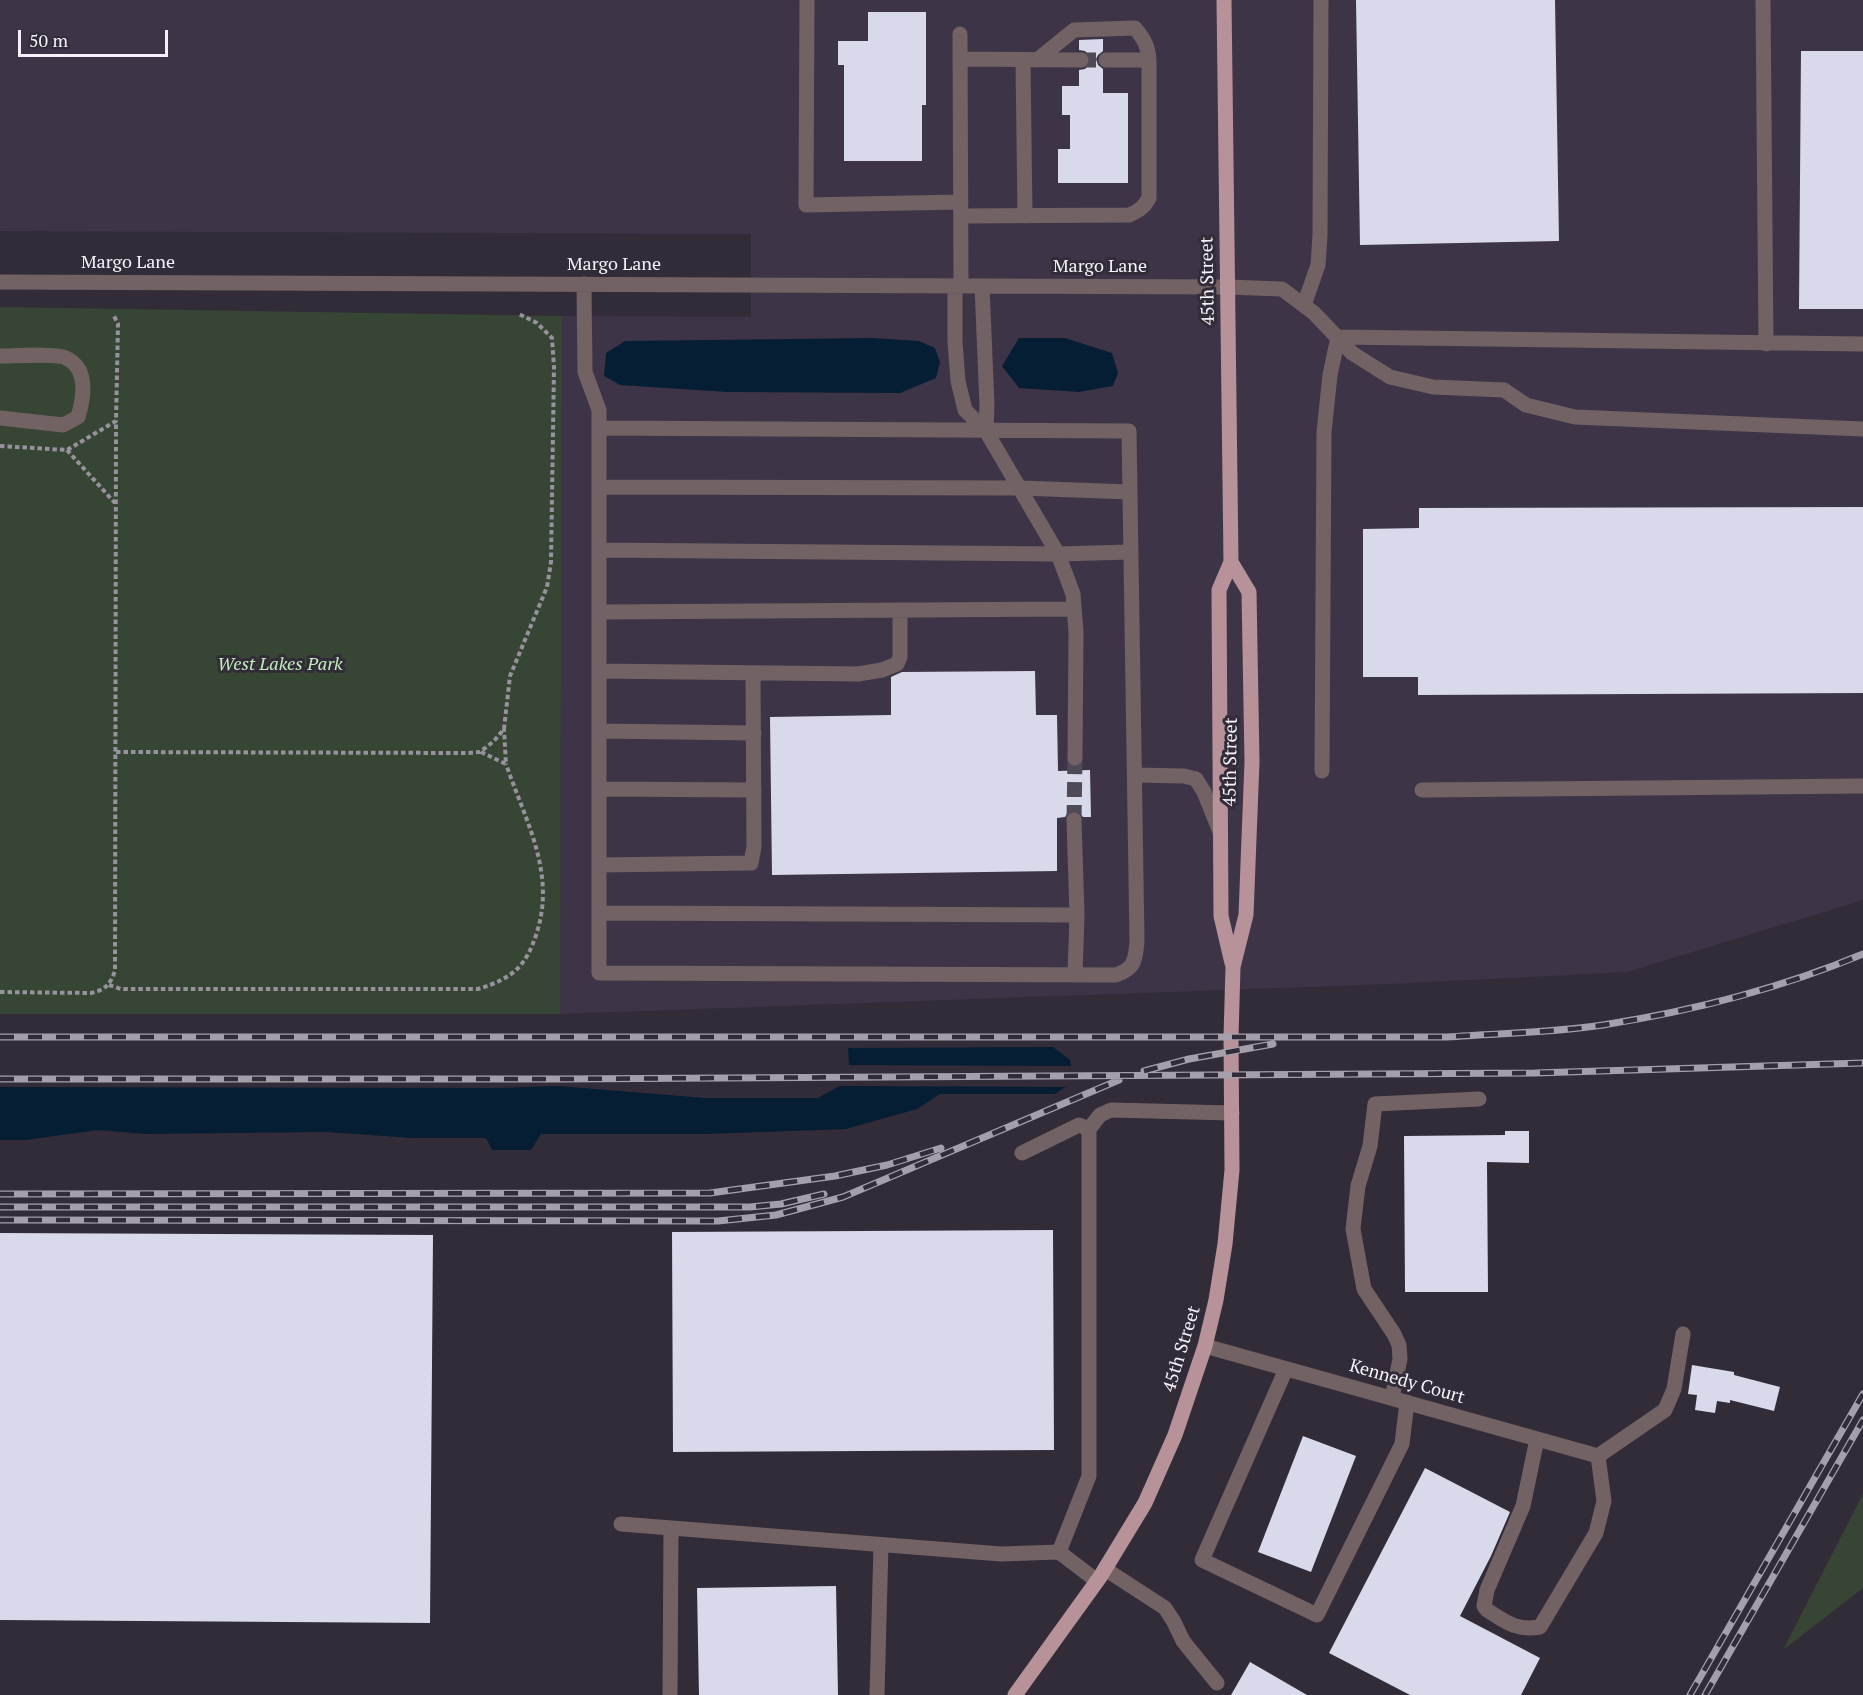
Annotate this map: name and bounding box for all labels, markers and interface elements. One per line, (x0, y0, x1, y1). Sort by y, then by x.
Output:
scale bar (21, 18, 171, 56)
text: 50 m (29, 28, 68, 52)
street label: 45th Street (1196, 236, 1220, 326)
street label: Margo Lane (81, 252, 175, 274)
street label: Margo Lane (567, 254, 661, 276)
street label: Margo Lane (1053, 256, 1147, 278)
park label: West Lakes Park (217, 654, 343, 676)
street label: 45th Street (1219, 717, 1243, 807)
street label: 45th Street (1159, 1303, 1205, 1395)
street label: Kennedy Court (1347, 1355, 1467, 1409)

